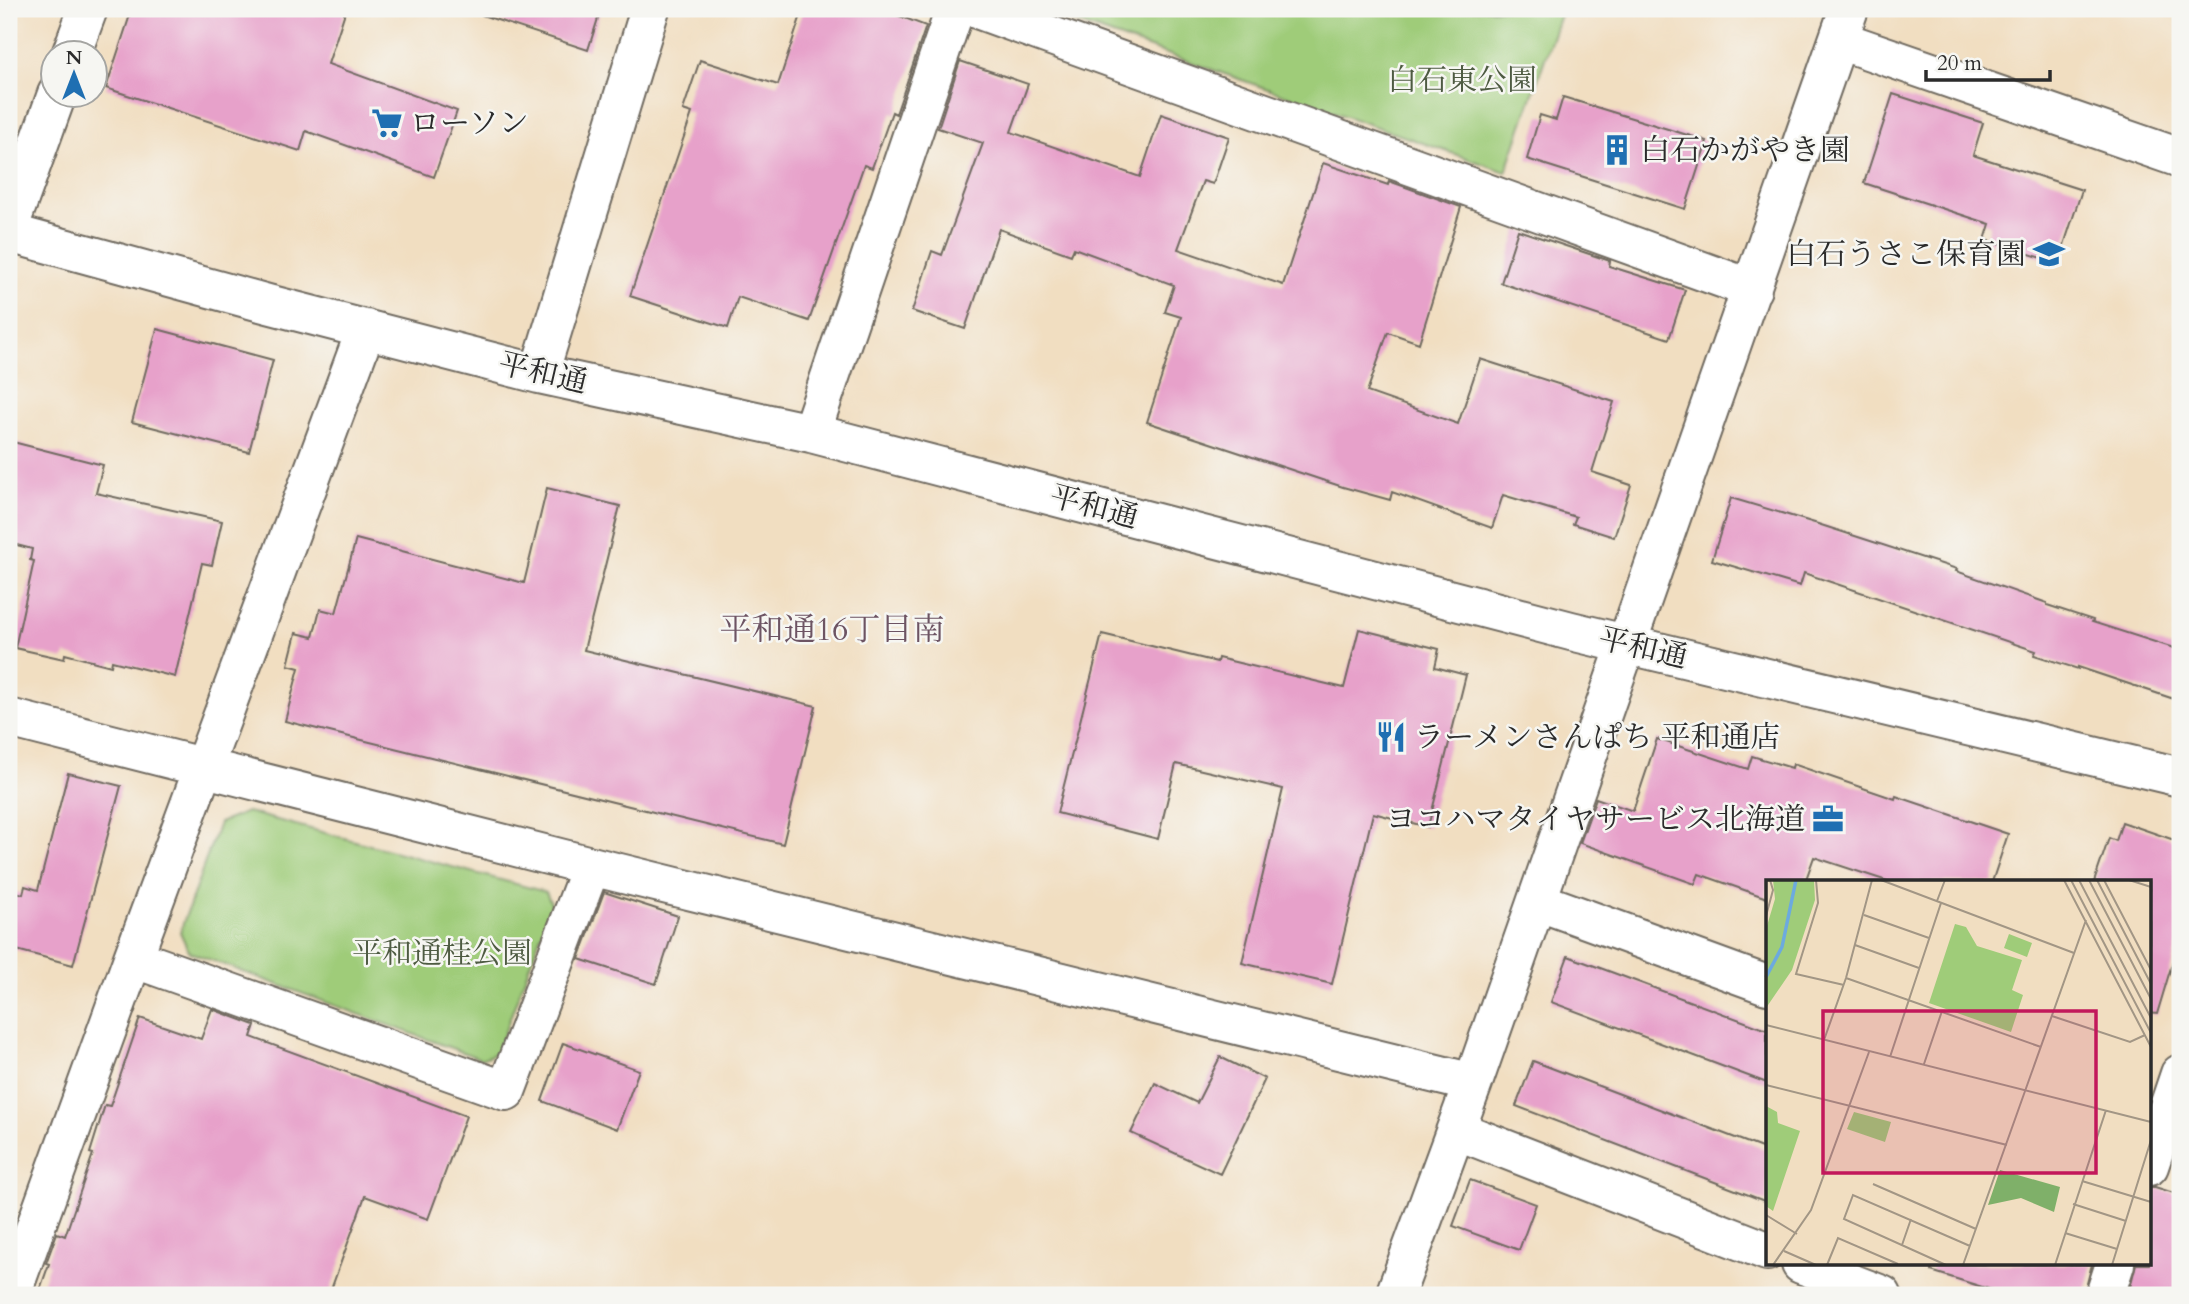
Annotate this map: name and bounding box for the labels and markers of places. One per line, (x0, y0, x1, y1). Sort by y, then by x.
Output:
place label: ローソン (410, 103, 529, 144)
supermarket icon: ローソン (370, 106, 404, 140)
place label: 白石かがやき園 (1640, 130, 1850, 171)
building icon: 白石かがやき園 (1600, 133, 1634, 167)
place label: 白石うさこ保育園 (1786, 234, 2026, 275)
school or university icon: 白石うさこ保育園 (2032, 237, 2066, 271)
place label: ラーメンさんぱち 平和通店 (1414, 717, 1781, 758)
restaurant icon: ラーメンさんぱち 平和通店 (1374, 720, 1408, 754)
place label: ヨコハマタイヤサービス北海道 (1386, 799, 1805, 840)
office icon: ヨコハマタイヤサービス北海道 (1811, 802, 1845, 836)

